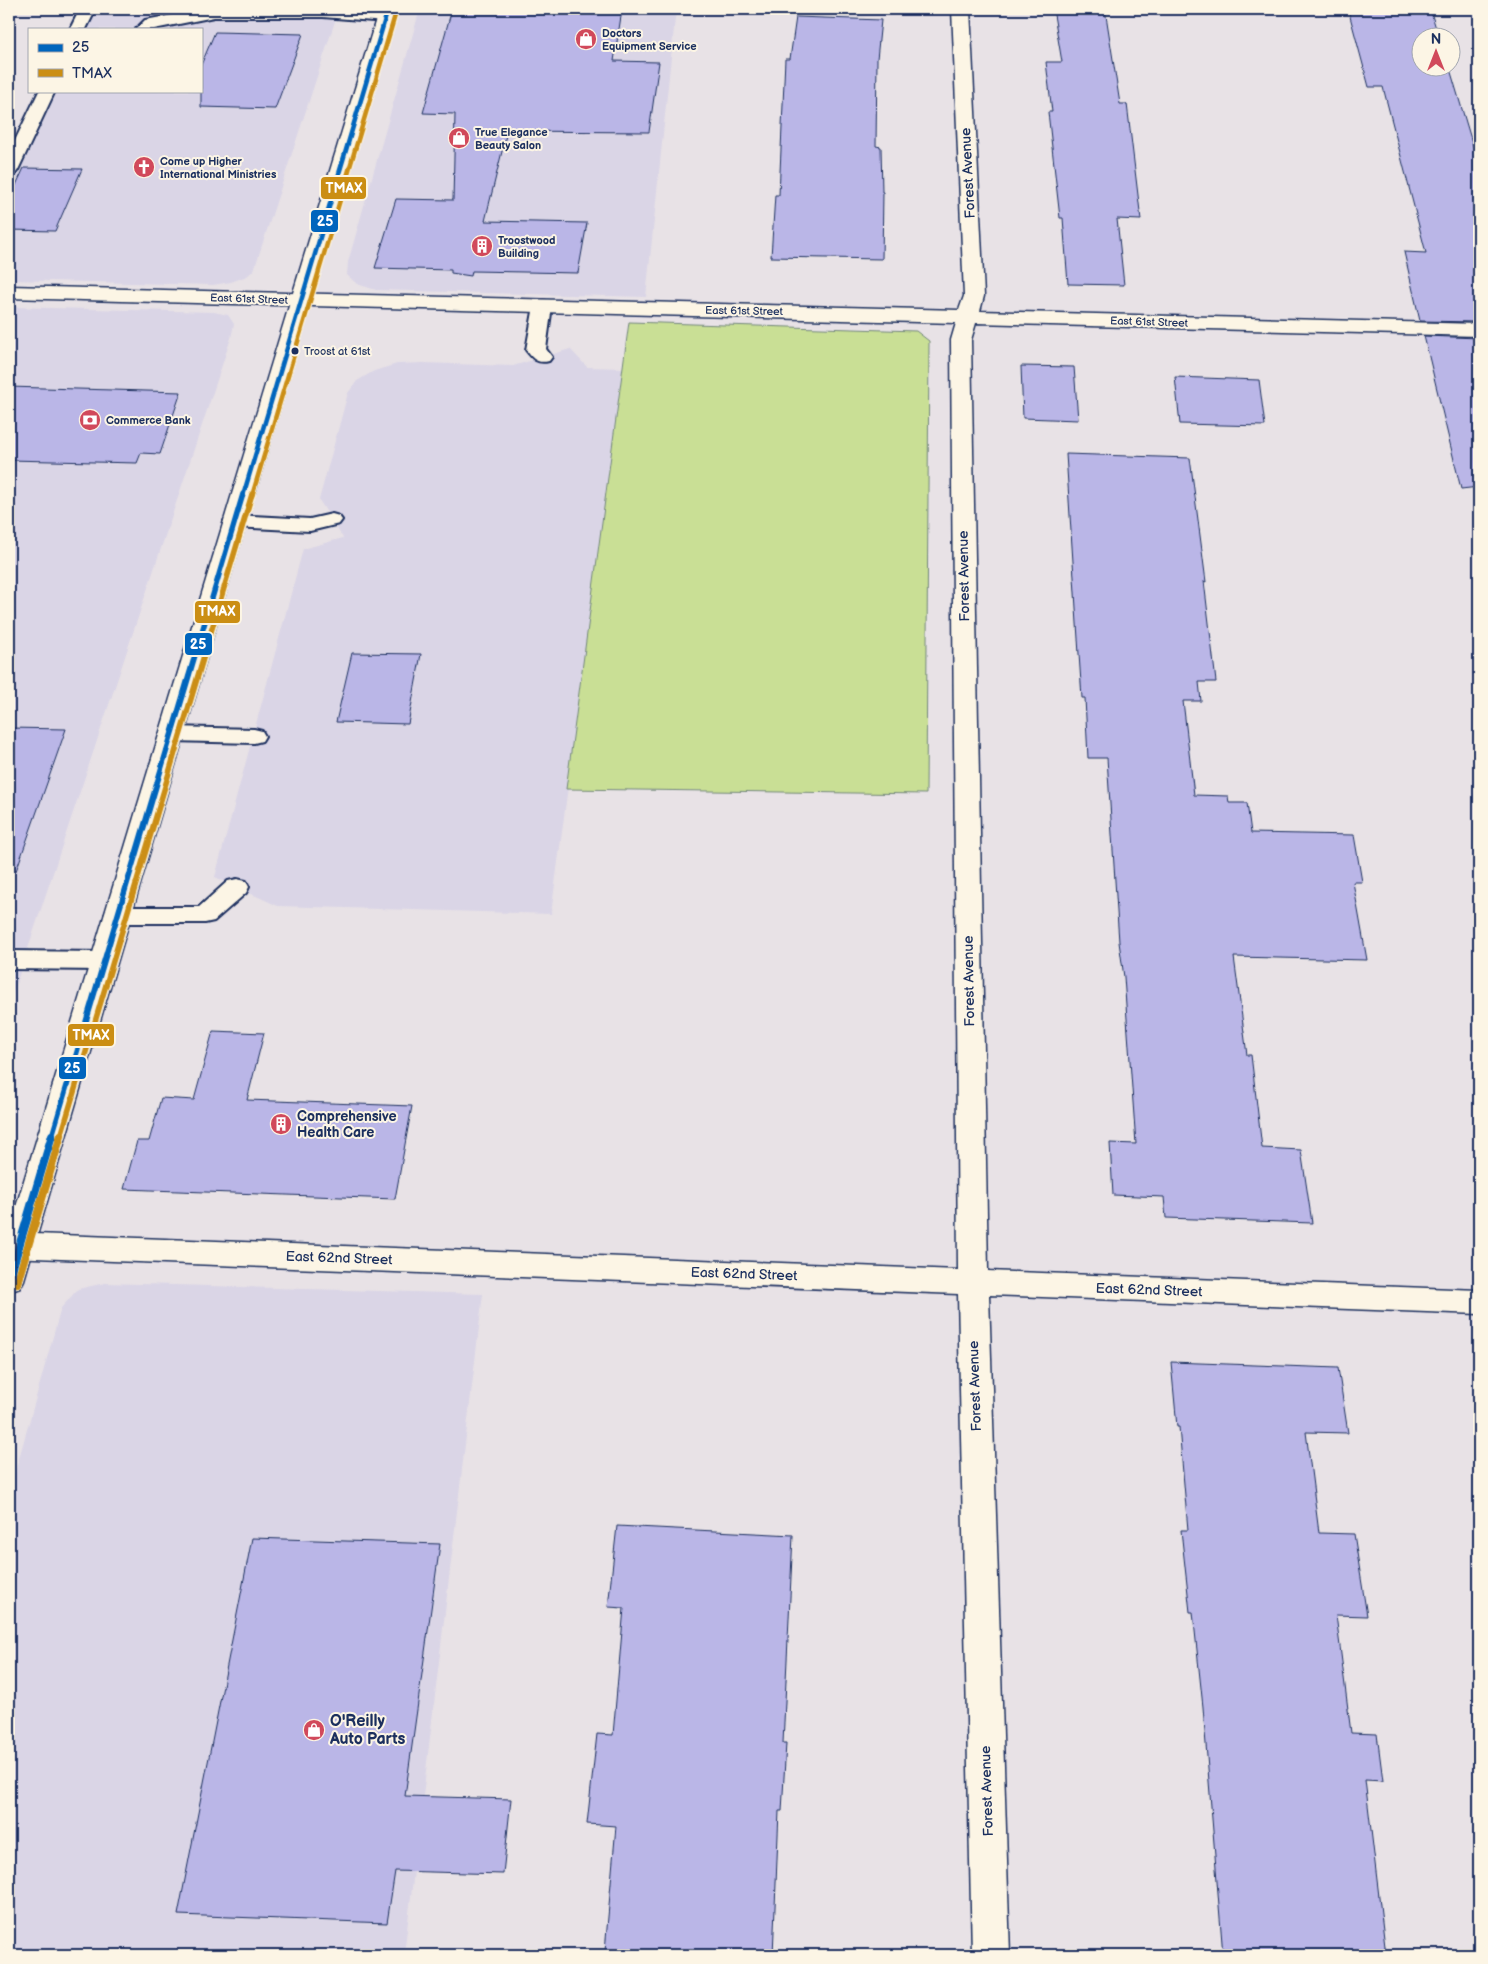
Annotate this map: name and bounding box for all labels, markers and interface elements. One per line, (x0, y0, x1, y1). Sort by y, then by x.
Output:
shop icon: Doctors Equipment Service (574, 27, 598, 51)
place label: Doctors Equipment Service (602, 27, 697, 53)
legend (28, 28, 202, 92)
north arrow (1410, 28, 1460, 78)
text: N (1431, 31, 1441, 48)
text: 25 (72, 38, 89, 57)
text: TMAX (72, 64, 112, 83)
shop icon: True Elegance Beauty Salon (447, 126, 471, 150)
place label: True Elegance Beauty Salon (475, 126, 548, 152)
street label: Forest Avenue (957, 127, 979, 219)
church icon: Come up Higher International Ministries (132, 155, 156, 179)
place label: Come up Higher International Ministries (160, 155, 277, 181)
line badge: TMAX (320, 176, 367, 200)
text: TMAX (326, 180, 363, 197)
line badge: 25 (310, 209, 339, 233)
text: 25 (317, 213, 333, 230)
building icon: Troostwood Building (470, 234, 494, 258)
place label: Troostwood Building (498, 234, 555, 260)
street label: East 61st Street (210, 291, 289, 307)
street label: East 61st Street (705, 304, 784, 318)
street label: East 61st Street (1110, 314, 1189, 330)
place label: Troost at 61st (304, 345, 371, 358)
marker: Troost at 61st (290, 346, 300, 356)
bank icon: Commerce Bank (78, 408, 102, 432)
place label: Commerce Bank (106, 414, 191, 427)
street label: Forest Avenue (955, 530, 973, 622)
line badge: TMAX (194, 600, 241, 624)
text: TMAX (199, 603, 236, 620)
line badge: 25 (184, 632, 213, 656)
text: 25 (190, 636, 206, 653)
street label: Forest Avenue (960, 935, 978, 1027)
line badge: TMAX (67, 1023, 115, 1047)
text: TMAX (73, 1027, 110, 1044)
line badge: 25 (58, 1056, 87, 1080)
text: 25 (64, 1060, 80, 1077)
place label: Comprehensive Health Care (297, 1108, 396, 1141)
building icon: Comprehensive Health Care (269, 1112, 293, 1136)
street label: East 62nd Street (285, 1248, 393, 1268)
street label: East 62nd Street (690, 1264, 798, 1284)
street label: East 62nd Street (1095, 1280, 1203, 1300)
street label: Forest Avenue (965, 1340, 985, 1432)
place label: O'Reilly Auto Parts (329, 1712, 406, 1749)
shop icon: O'Reilly Auto Parts (302, 1718, 326, 1742)
street label: Forest Avenue (977, 1745, 997, 1837)

